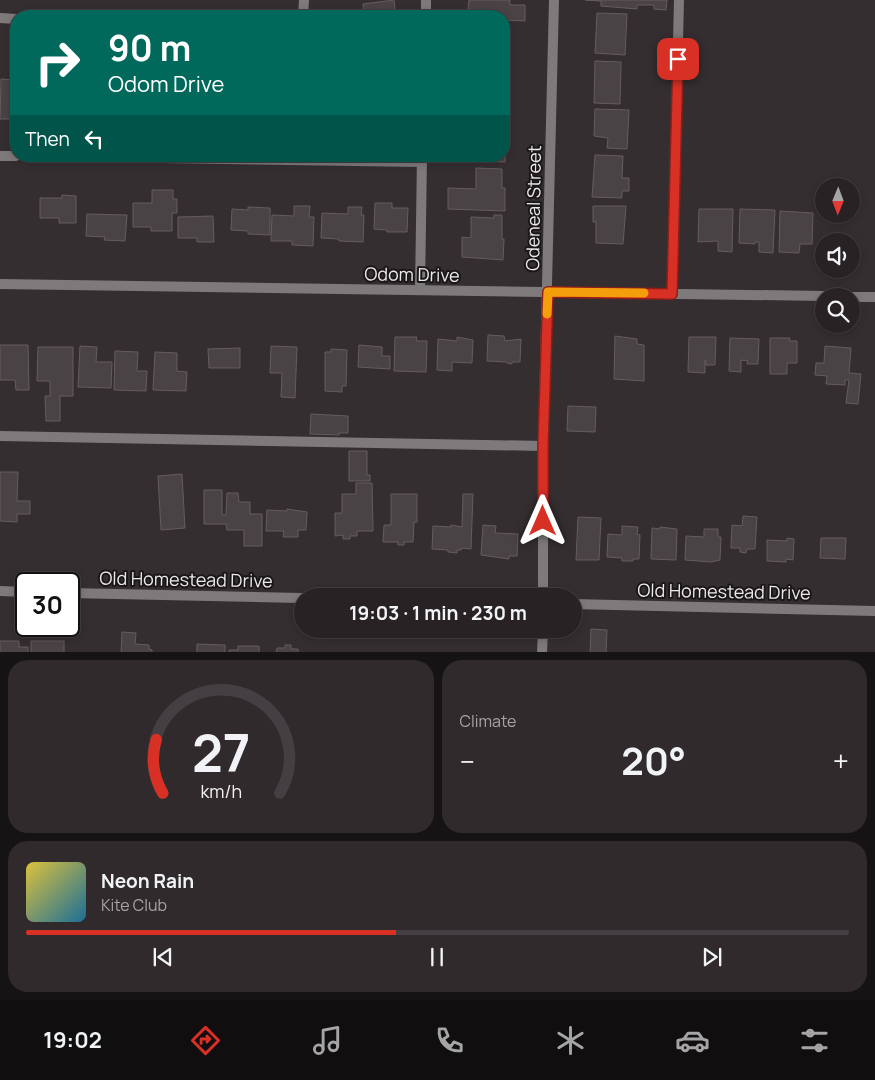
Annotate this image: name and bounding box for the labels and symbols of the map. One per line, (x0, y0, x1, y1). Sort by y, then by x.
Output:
pin (657, 38, 699, 80)
street label: Odeneal Street (520, 145, 546, 271)
north arrow (815, 178, 860, 222)
street label: Odom Drive (364, 261, 460, 287)
position arrow (516, 494, 568, 546)
street label: Old Homestead Drive (99, 565, 273, 593)
speed limit sign: 30 (15, 572, 80, 637)
street label: Old Homestead Drive (637, 577, 811, 605)

